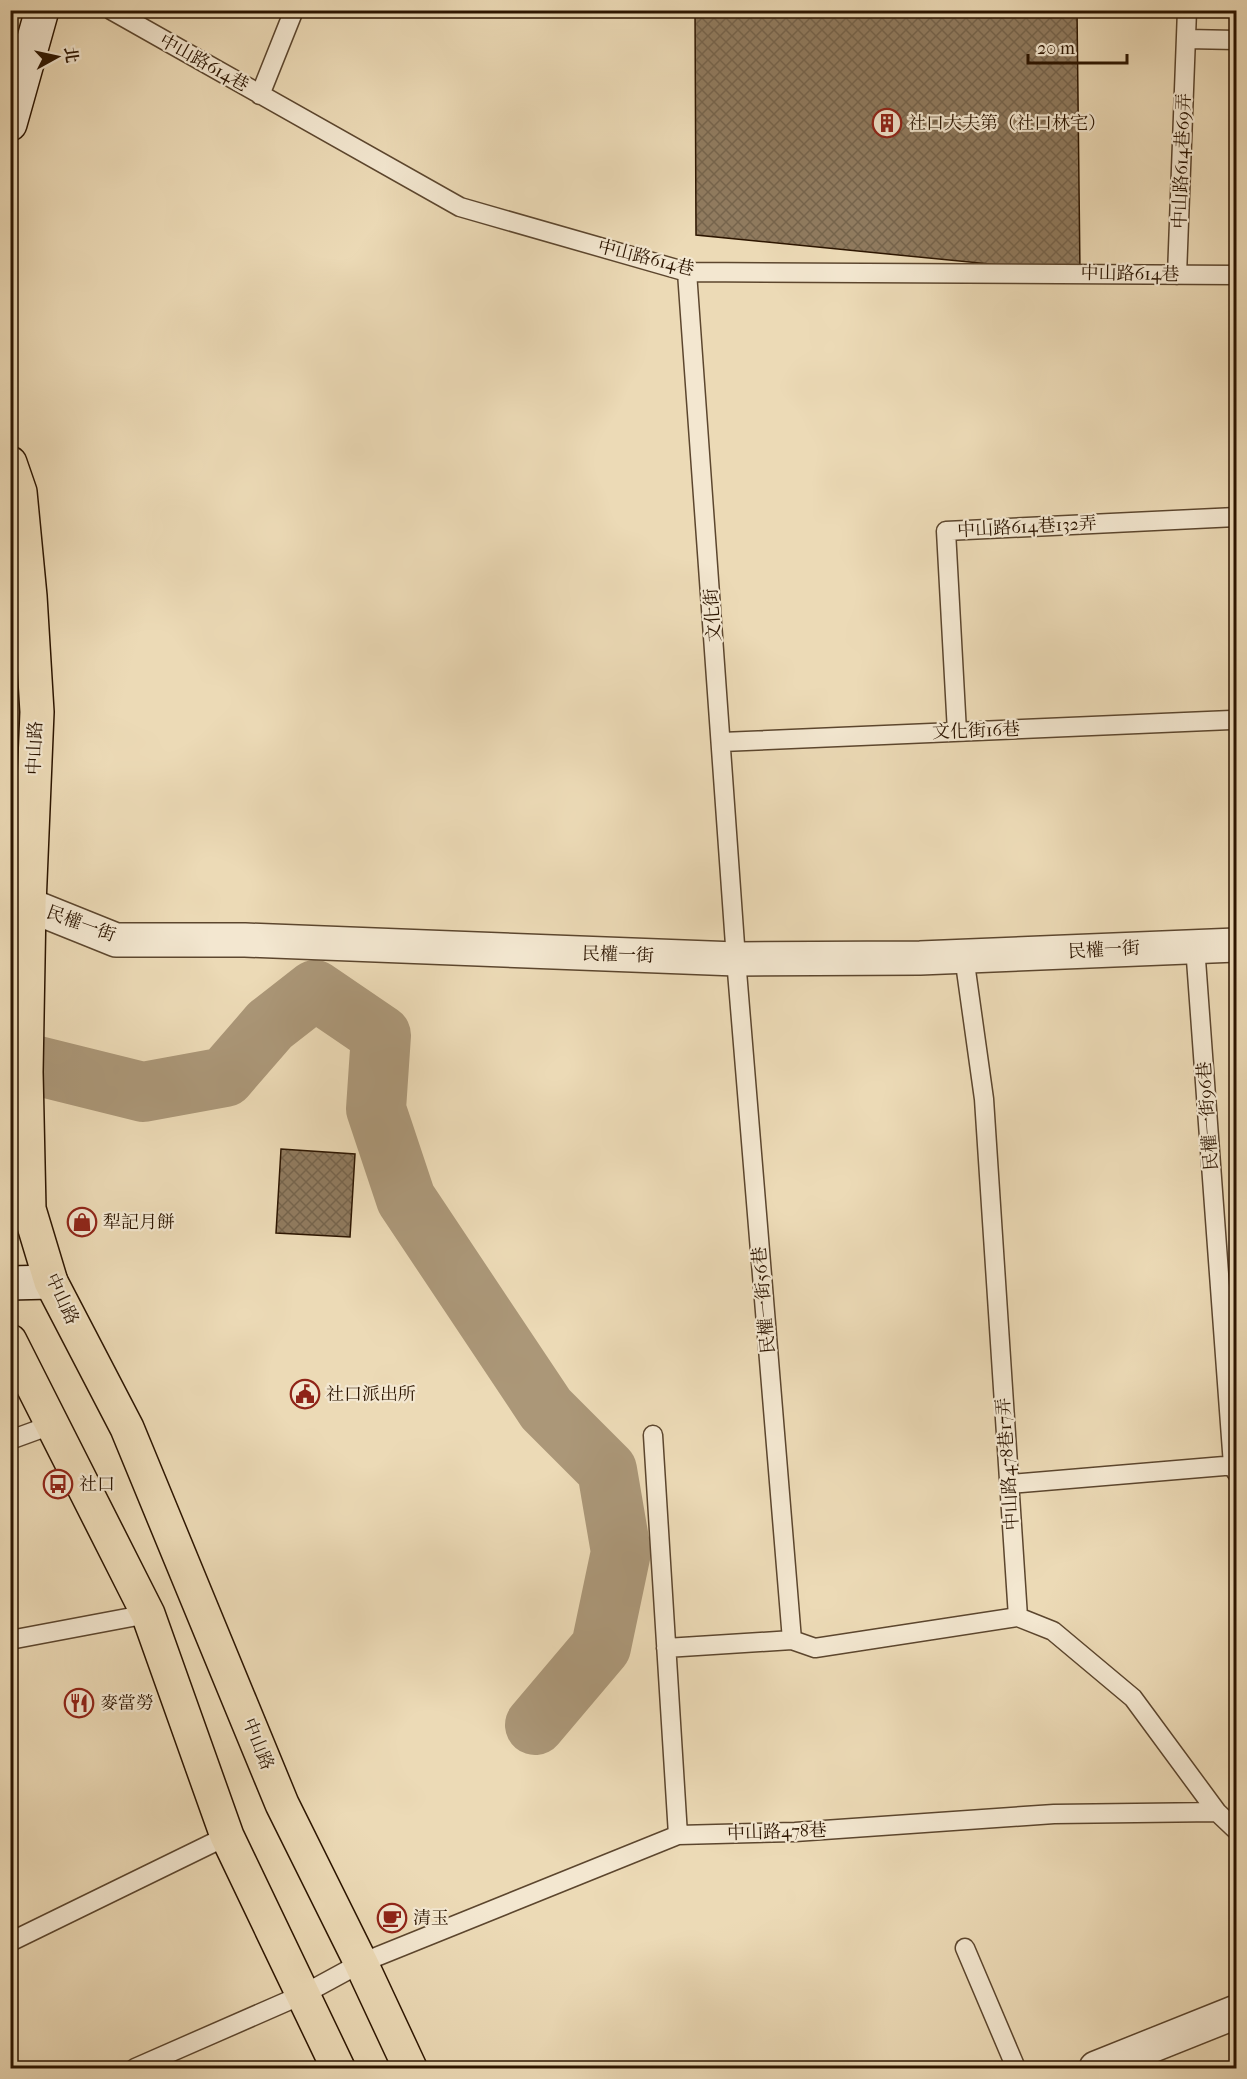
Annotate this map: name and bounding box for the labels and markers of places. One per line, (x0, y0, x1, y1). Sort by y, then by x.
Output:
building icon: 社口大夫第（社口林宅） (871, 107, 903, 139)
place label: 社口大夫第（社口林宅） (908, 113, 1106, 134)
shop icon: 犁記月餅 (66, 1206, 98, 1238)
place label: 犁記月餅 (103, 1212, 175, 1233)
public building icon: 社口派出所 (289, 1378, 321, 1410)
place label: 社口派出所 (326, 1384, 416, 1405)
bus stop icon: 社口 (42, 1468, 74, 1500)
place label: 社口 (79, 1474, 115, 1495)
restaurant icon: 麥當勞 (63, 1687, 95, 1719)
place label: 麥當勞 (100, 1693, 154, 1714)
cafe icon: 清玉 (376, 1902, 408, 1934)
place label: 清玉 (413, 1908, 449, 1929)

